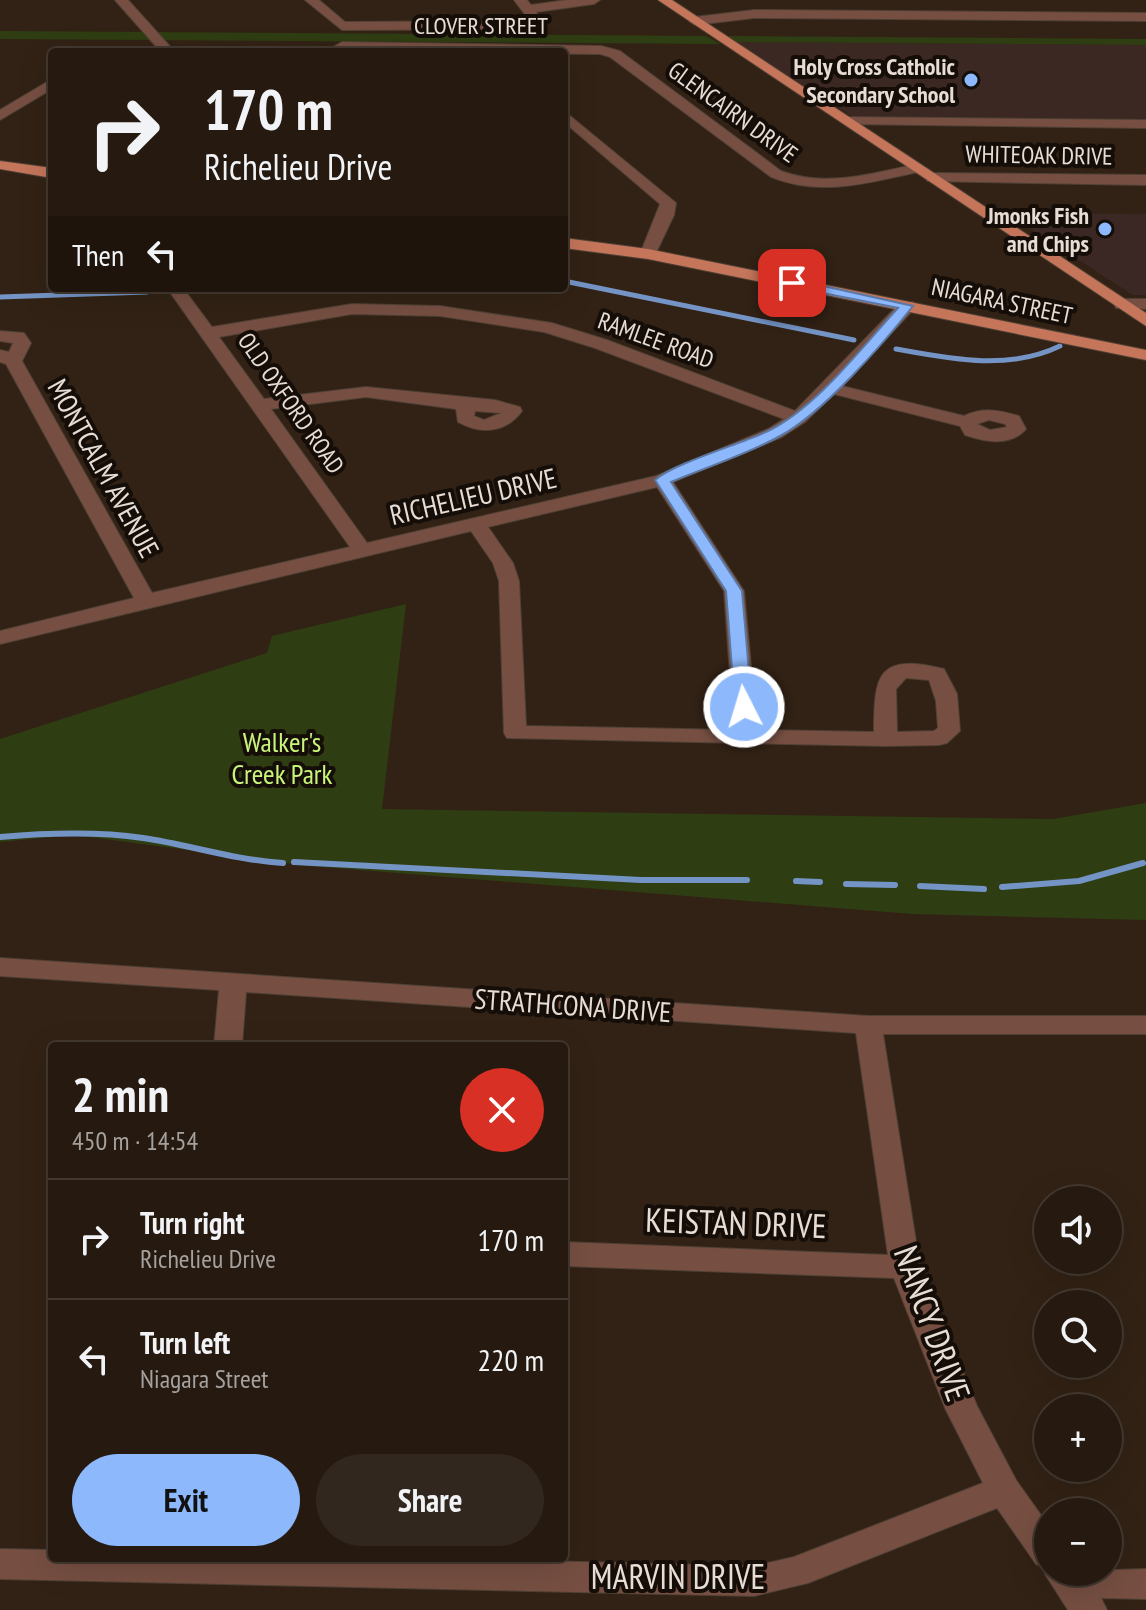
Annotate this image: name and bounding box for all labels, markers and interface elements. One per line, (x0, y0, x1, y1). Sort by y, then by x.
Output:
street label: CLOVER STREET (414, 10, 548, 41)
place label: Holy Cross Catholic Secondary School (794, 51, 956, 110)
street label: GLENCAIRN DRIVE (662, 55, 804, 169)
marker: Holy Cross Catholic Secondary School (962, 71, 980, 89)
text: 170 m (204, 73, 333, 145)
icon: right (72, 80, 176, 184)
street label: WHITEOAK DRIVE (965, 138, 1113, 172)
text: Richelieu Drive (204, 143, 392, 190)
place label: Jmonks Fish and Chips (986, 200, 1089, 259)
marker: Jmonks Fish and Chips (1096, 220, 1114, 238)
icon: left (140, 232, 184, 276)
text: Then (72, 235, 124, 274)
pin (758, 249, 826, 317)
icon: arrive (770, 261, 814, 305)
street label: NIAGARA STREET (929, 271, 1075, 331)
street label: RAMLEE ROAD (594, 305, 718, 375)
street label: OLD OXFORD ROAD (231, 326, 351, 480)
street label: MONTCALM AVENUE (40, 372, 168, 564)
street label: RICHELIEU DRIVE (386, 459, 560, 533)
position arrow (702, 665, 786, 749)
park label: Walker's Creek Park (232, 723, 333, 792)
street label: STRATHCONA DRIVE (473, 980, 673, 1030)
text: 2 min (72, 1063, 169, 1125)
button: close (460, 1068, 544, 1152)
text: 450 m · 14:54 (72, 1124, 198, 1157)
map controls (1034, 1186, 1122, 1586)
button: sound (1034, 1186, 1122, 1274)
street label: KEISTAN DRIVE (645, 1197, 827, 1247)
text: Turn right (140, 1203, 244, 1242)
icon: right (72, 1217, 116, 1261)
text: 170 m (478, 1220, 544, 1259)
street label: NANCY DRIVE (885, 1240, 981, 1406)
text: Richelieu Drive (140, 1242, 276, 1275)
button: search (1034, 1290, 1122, 1378)
text: Turn left (140, 1323, 230, 1362)
icon: left (72, 1337, 116, 1381)
text: 220 m (478, 1340, 544, 1379)
text: Niagara Street (140, 1362, 269, 1395)
button: + (1034, 1394, 1122, 1482)
button: Exit (72, 1454, 300, 1546)
button: Share (316, 1454, 544, 1546)
button: − (1034, 1498, 1122, 1586)
street label: MARVIN DRIVE (591, 1554, 765, 1598)

